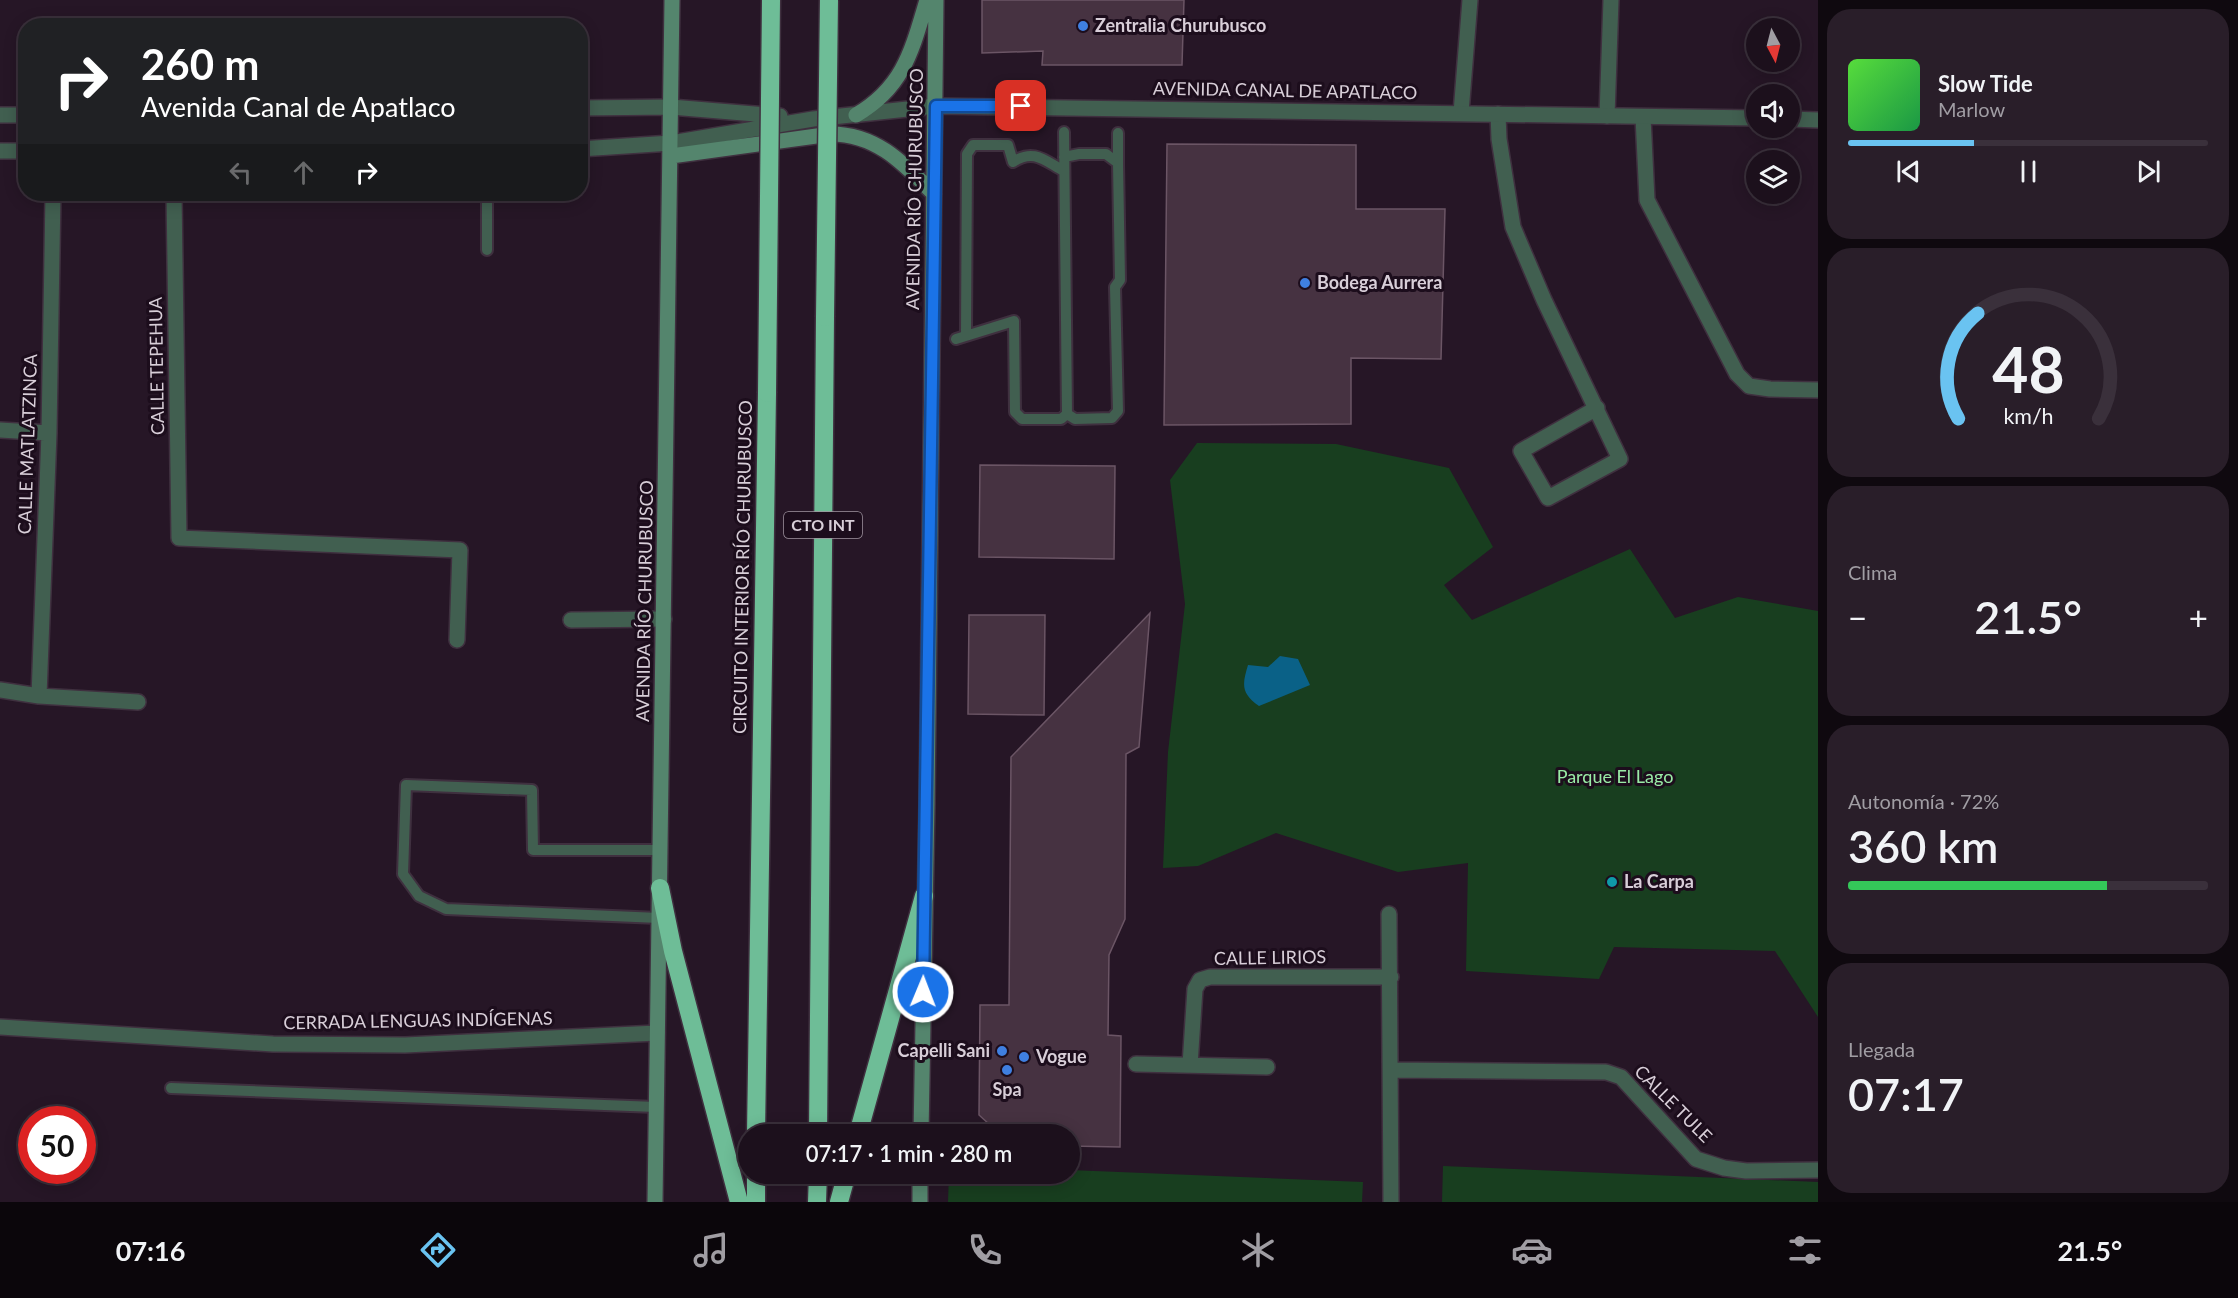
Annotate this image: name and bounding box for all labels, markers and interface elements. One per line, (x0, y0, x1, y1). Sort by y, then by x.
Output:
place label: Zentralia Churubusco (1095, 14, 1266, 36)
north arrow (1746, 18, 1800, 72)
map controls (1746, 18, 1800, 204)
marker: Zentralia Churubusco (1076, 19, 1090, 33)
text: 260 m (141, 39, 259, 89)
icon: right (42, 42, 120, 120)
street label: AVENIDA RÍO CHURUBUSCO (901, 68, 927, 310)
text: Slow Tide (1938, 70, 2033, 97)
street label: AVENIDA CANAL DE APATLACO (1153, 77, 1417, 103)
pin (995, 80, 1046, 131)
button: sound (1746, 84, 1800, 138)
icon: arrive (1004, 89, 1037, 122)
text: Avenida Canal de Apatlaco (141, 90, 456, 123)
text: Marlow (1938, 97, 2005, 121)
button: layers (1746, 150, 1800, 204)
icon: previous (1892, 155, 1925, 188)
icon: pause (2012, 155, 2045, 188)
icon: next (2132, 155, 2165, 188)
icon: left (224, 156, 257, 189)
icon: ahead (287, 156, 320, 189)
icon: right (350, 156, 383, 189)
place label: Bodega Aurrera (1317, 271, 1442, 293)
marker: Bodega Aurrera (1298, 276, 1312, 290)
street label: CALLE TEPEHUA (144, 296, 168, 435)
text: 48 (1992, 332, 2064, 407)
street label: CALLE MATLATZINCA (13, 353, 41, 535)
street label: CIRCUITO INTERIOR RÍO CHURUBUSCO (728, 400, 756, 734)
text: km/h (2003, 404, 2053, 430)
street label: AVENIDA RÍO CHURUBUSCO (631, 480, 657, 722)
road number: CTO INT (784, 512, 862, 538)
text: Clima (1848, 560, 1897, 584)
text: 21.5° (1974, 590, 2082, 644)
text: − (1848, 597, 1867, 637)
text: + (2189, 597, 2208, 637)
park label: Parque El Lago (1557, 765, 1673, 787)
text: Autonomía · 72% (1848, 789, 1999, 813)
text: 360 km (1848, 819, 1998, 873)
place label: La Carpa (1624, 870, 1694, 892)
marker: La Carpa (1605, 875, 1619, 889)
street label: CALLE LIRIOS (1214, 945, 1326, 969)
position arrow (891, 960, 955, 1024)
street label: CERRADA LENGUAS INDÍGENAS (283, 1007, 553, 1033)
text: Llegada (1848, 1037, 1915, 1061)
place label: Capelli Sani (898, 1039, 990, 1061)
marker: Capelli Sani (995, 1044, 1009, 1058)
place label: Vogue (1035, 1045, 1087, 1067)
marker: Vogue (1017, 1050, 1031, 1064)
street label: CALLE TULE (1630, 1060, 1717, 1147)
marker: Spa (1000, 1063, 1014, 1077)
text: 07:17 (1848, 1067, 1964, 1121)
place label: Spa (992, 1078, 1022, 1100)
speed limit sign: 50 (18, 1106, 96, 1184)
text: 07:17 · 1 min · 280 m (806, 1140, 1012, 1167)
icon: directions (417, 1229, 459, 1271)
icon: music (690, 1229, 732, 1271)
icon: phone (964, 1229, 1006, 1271)
icon: climate (1237, 1229, 1279, 1271)
icon: car (1511, 1229, 1553, 1271)
icon: filters (1784, 1229, 1826, 1271)
text: 07:16 (116, 1234, 185, 1267)
text: 21.5° (2058, 1234, 2122, 1267)

